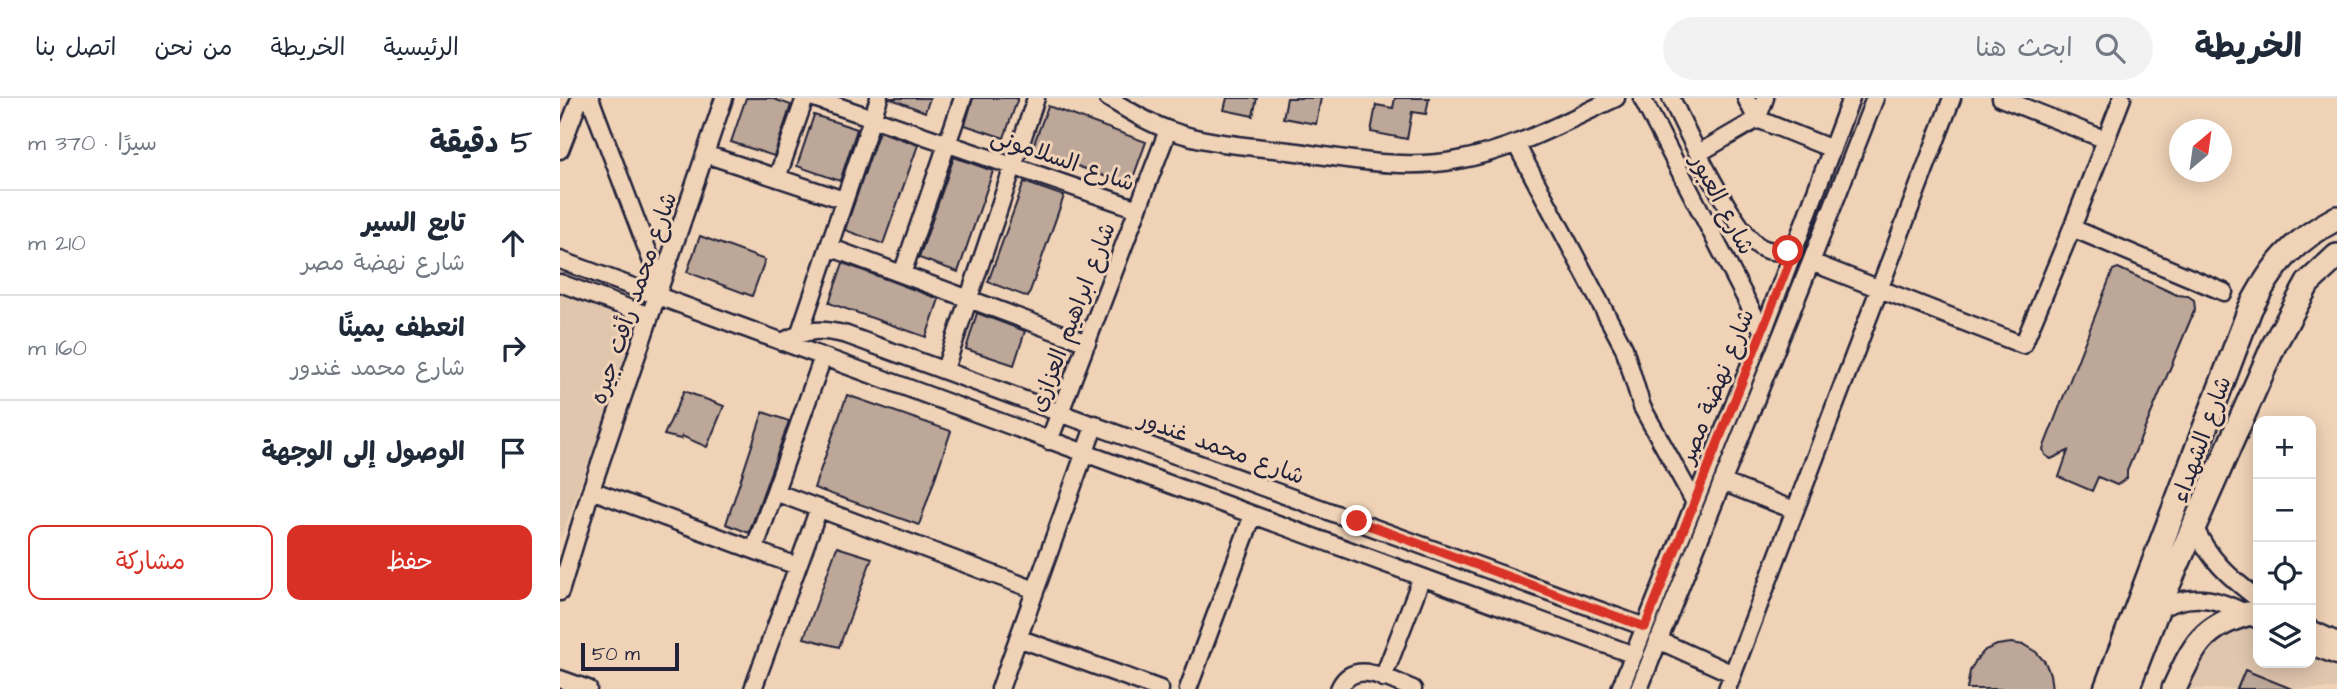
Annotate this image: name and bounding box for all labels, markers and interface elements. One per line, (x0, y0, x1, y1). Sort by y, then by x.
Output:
search box (1663, 17, 2153, 80)
text: الخريطة (2195, 24, 2302, 70)
icon: search (2091, 29, 2129, 67)
text: ابحث هنا (1975, 30, 2073, 66)
text: اتصل بنا (35, 31, 116, 65)
text: من نحن (154, 31, 233, 65)
text: الخريطة (271, 31, 345, 65)
text: الرئيسية (383, 31, 459, 65)
north arrow (2169, 119, 2232, 182)
street label: شارع السلامونى (987, 120, 1139, 199)
text: 5 دقيقة (430, 122, 532, 164)
text: سيرًا · 370 m (28, 127, 157, 159)
street label: شارع العبور (1681, 147, 1762, 260)
street label: شارع محمد رأفت جيره (583, 188, 685, 409)
text: تابع السير (362, 205, 465, 241)
street label: شارع ابراهيم العزازى (1022, 218, 1125, 417)
icon: ahead (494, 224, 532, 262)
text: 210 m (28, 227, 86, 259)
route start (1772, 235, 1803, 266)
text: شارع نهضة مصر (301, 247, 465, 279)
street label: شارع نهضة مصر (1671, 304, 1762, 470)
text: انعطف يمينًا (338, 310, 465, 346)
icon: right (494, 329, 532, 367)
text: 160 m (28, 332, 87, 364)
text: شارع محمد غندور (291, 352, 465, 384)
street label: شارع الشهداء (2164, 372, 2240, 507)
street label: شارع محمد غندور (1133, 402, 1309, 493)
map controls (2253, 416, 2316, 668)
button: + (2253, 416, 2316, 479)
text: الوصول إلى الوجهة (261, 434, 465, 470)
icon: arrive (494, 434, 532, 472)
button: − (2253, 479, 2316, 542)
route end (1341, 505, 1372, 536)
button: مشاركة (28, 525, 273, 600)
button: حفظ (287, 525, 532, 600)
button: locate (2253, 542, 2316, 605)
button: layers (2253, 605, 2316, 668)
scale bar (581, 640, 679, 672)
text: 50 m (592, 641, 640, 668)

